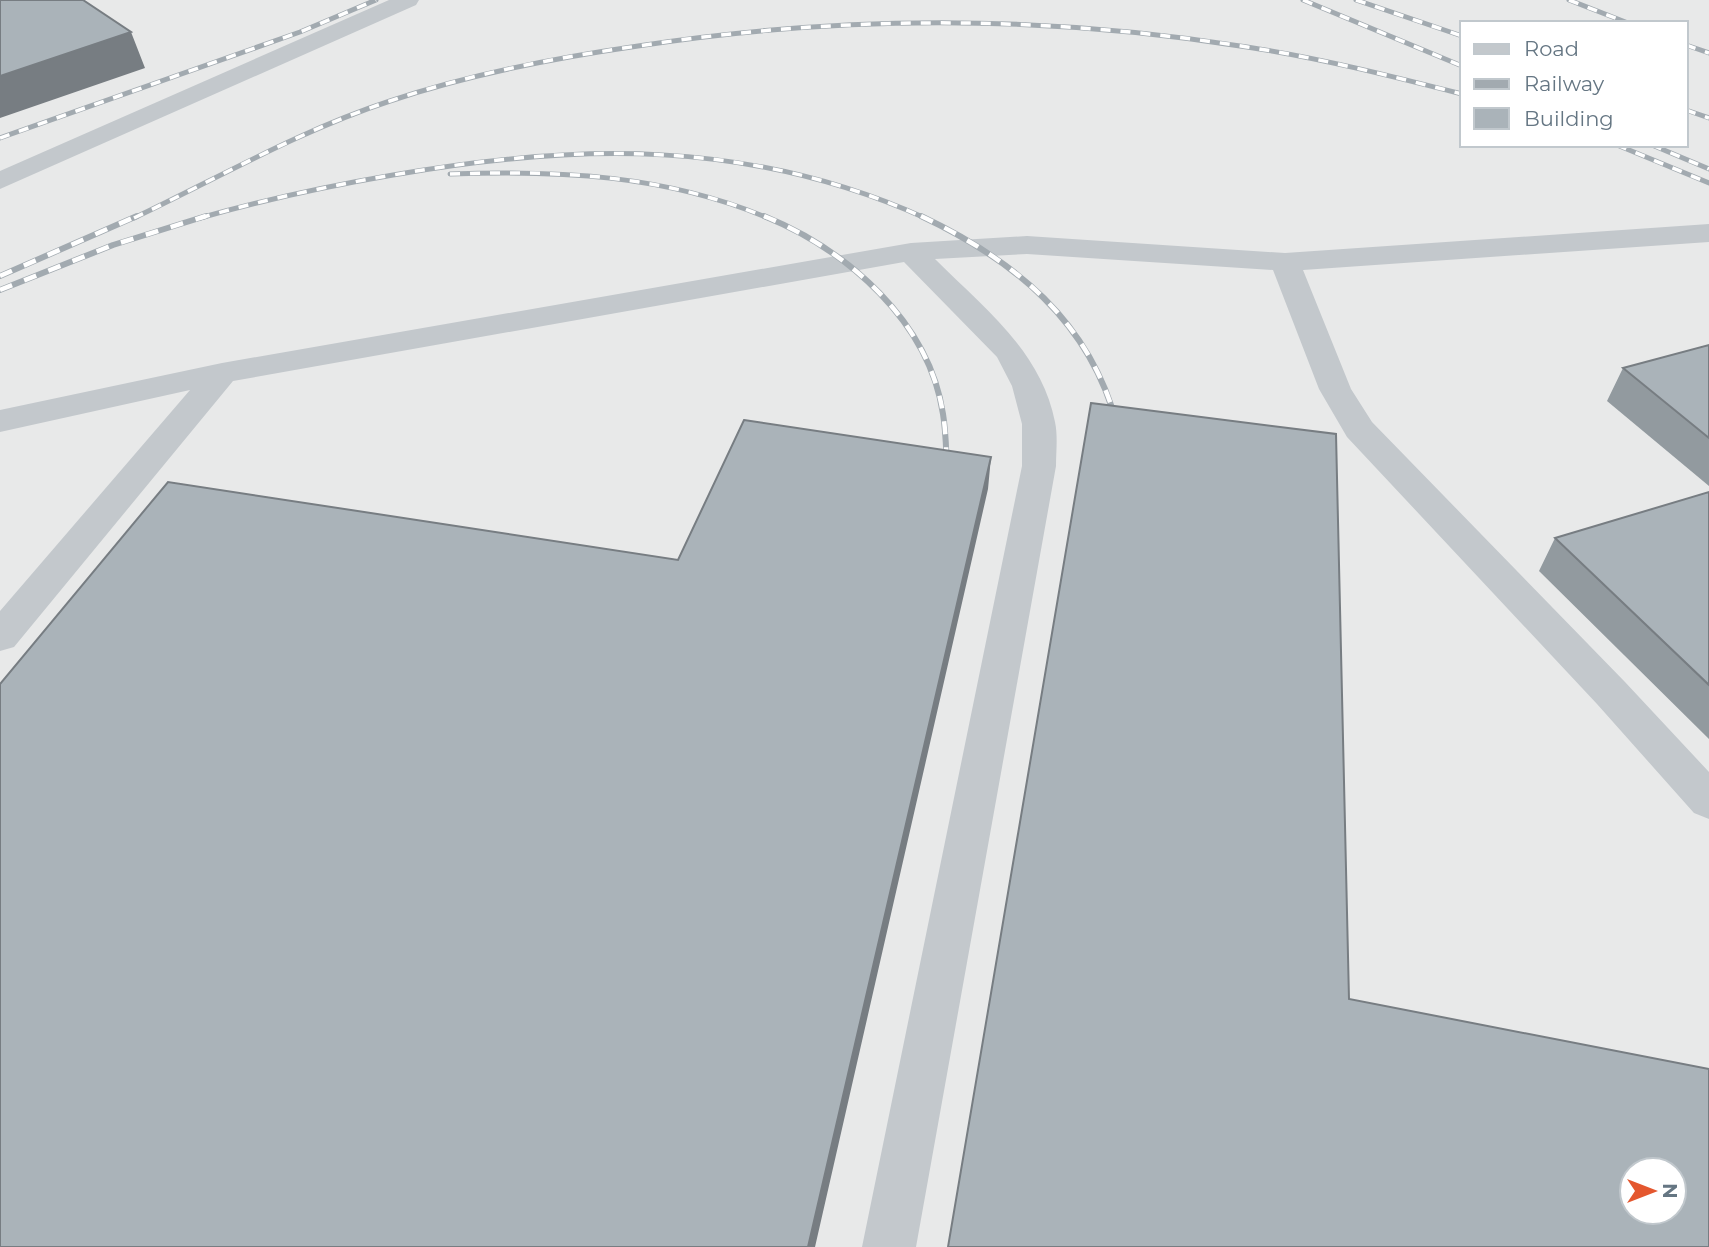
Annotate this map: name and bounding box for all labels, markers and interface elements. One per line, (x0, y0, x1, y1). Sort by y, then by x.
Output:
legend (1460, 21, 1688, 147)
text: Road (1524, 36, 1579, 61)
text: Railway (1524, 71, 1605, 96)
text: Building (1524, 106, 1614, 131)
north arrow (1618, 1156, 1688, 1226)
text: N (1658, 1183, 1681, 1199)

